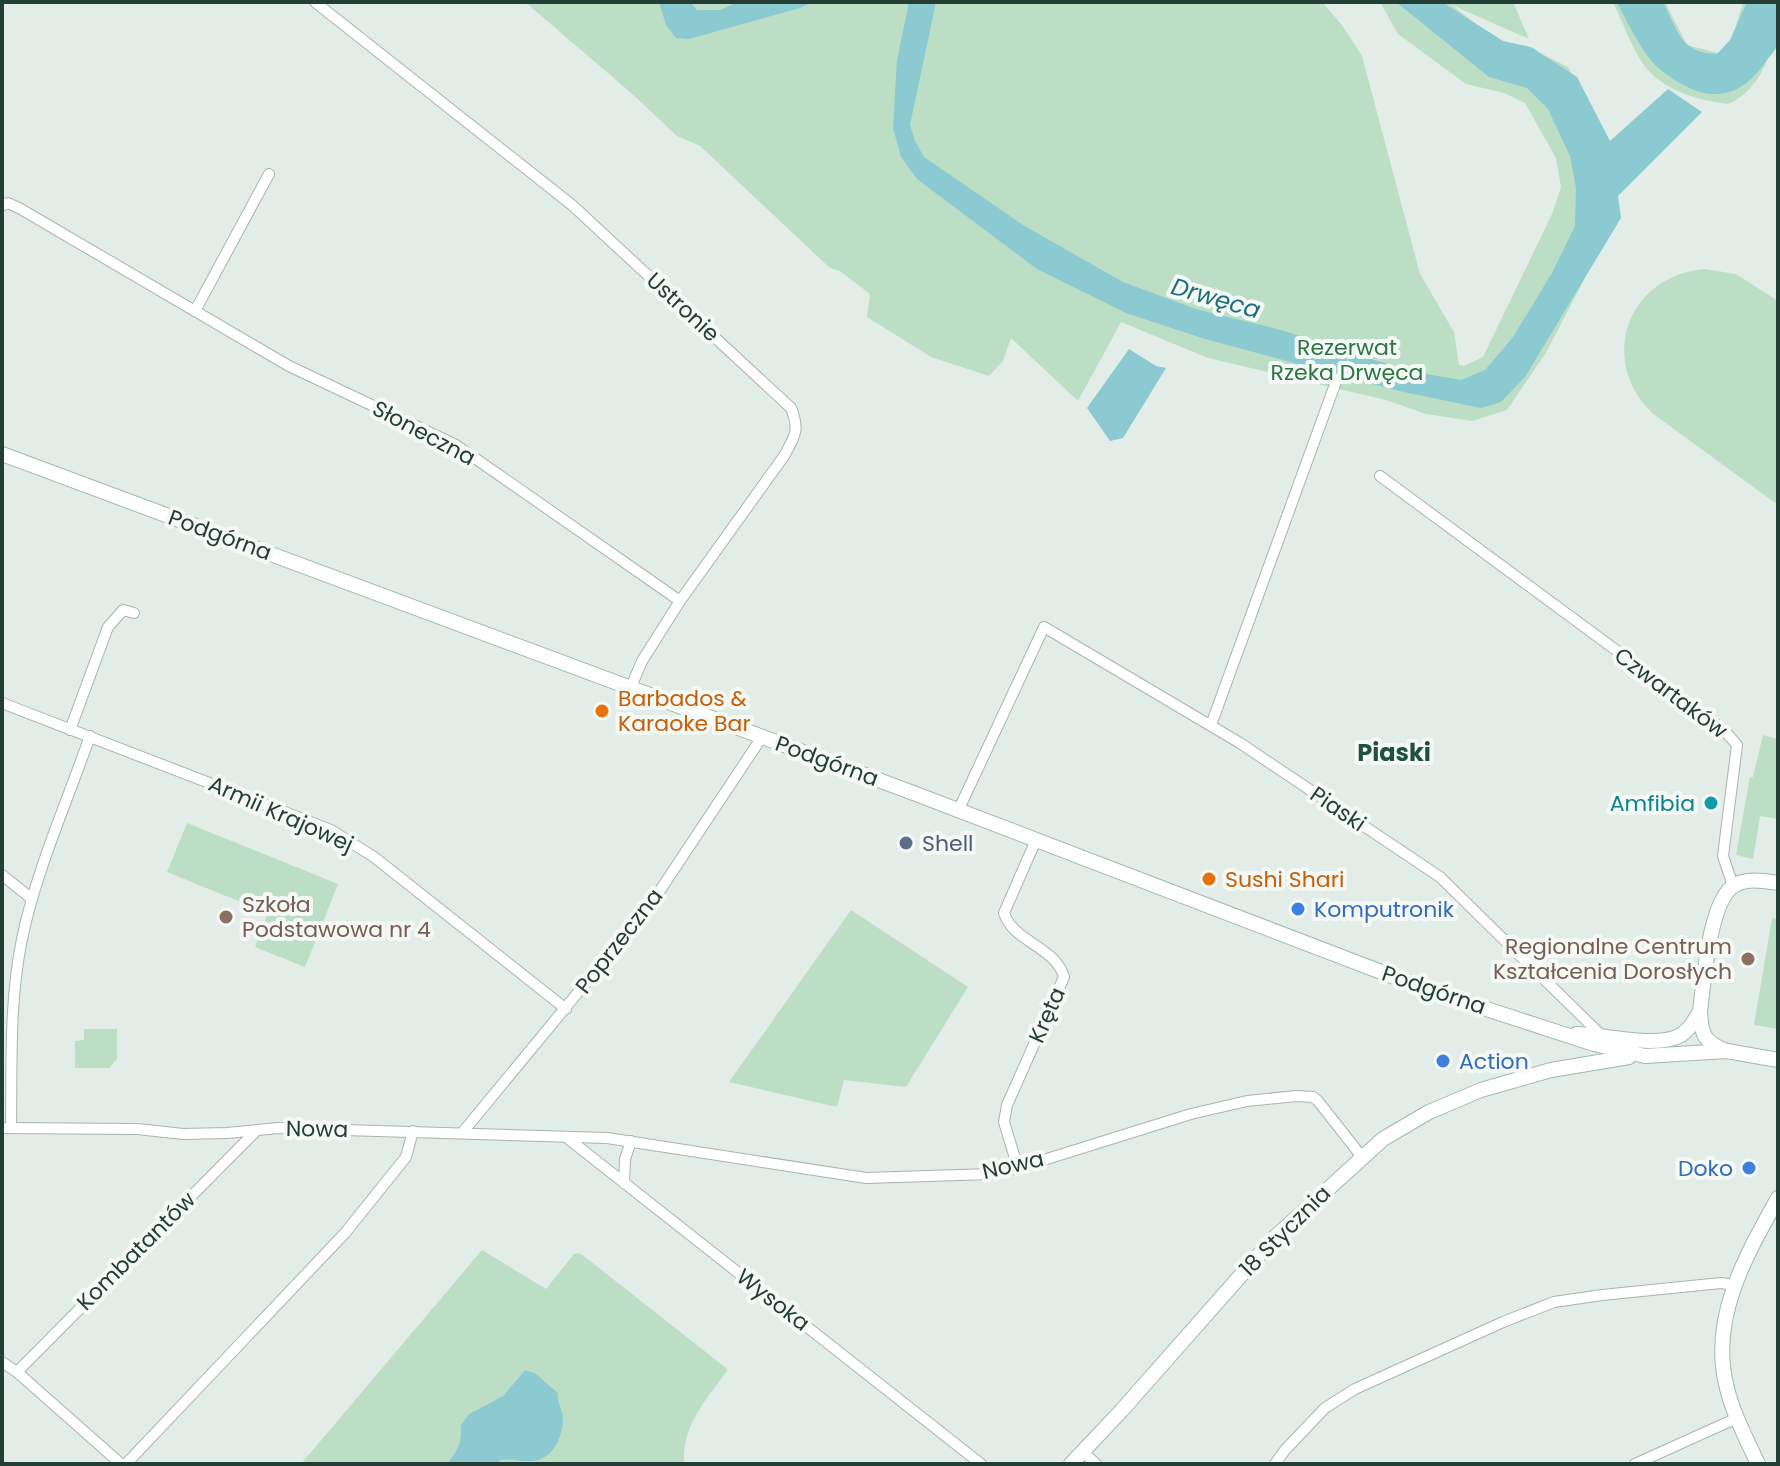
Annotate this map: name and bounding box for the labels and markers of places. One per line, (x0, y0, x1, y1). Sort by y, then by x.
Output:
place label: Barbados & Karaoke Bar (618, 683, 751, 739)
marker: Barbados & Karaoke Bar (593, 702, 611, 720)
place label: Amfibia (1610, 788, 1695, 819)
marker: Amfibia (1702, 794, 1720, 812)
place label: Shell (922, 828, 973, 859)
marker: Shell (897, 834, 915, 852)
place label: Sushi Shari (1225, 864, 1344, 895)
marker: Sushi Shari (1200, 870, 1218, 888)
place label: Szkoła Podstawowa nr 4 (242, 889, 431, 945)
place label: Komputronik (1314, 894, 1455, 925)
marker: Komputronik (1289, 900, 1307, 918)
marker: Szkoła Podstawowa nr 4 (217, 908, 235, 926)
place label: Regionalne Centrum Kształcenia Dorosłych (1493, 931, 1732, 987)
marker: Regionalne Centrum Kształcenia Dorosłych (1739, 950, 1757, 968)
place label: Action (1459, 1046, 1529, 1077)
marker: Action (1434, 1052, 1452, 1070)
place label: Doko (1678, 1153, 1733, 1184)
marker: Doko (1740, 1159, 1758, 1177)

